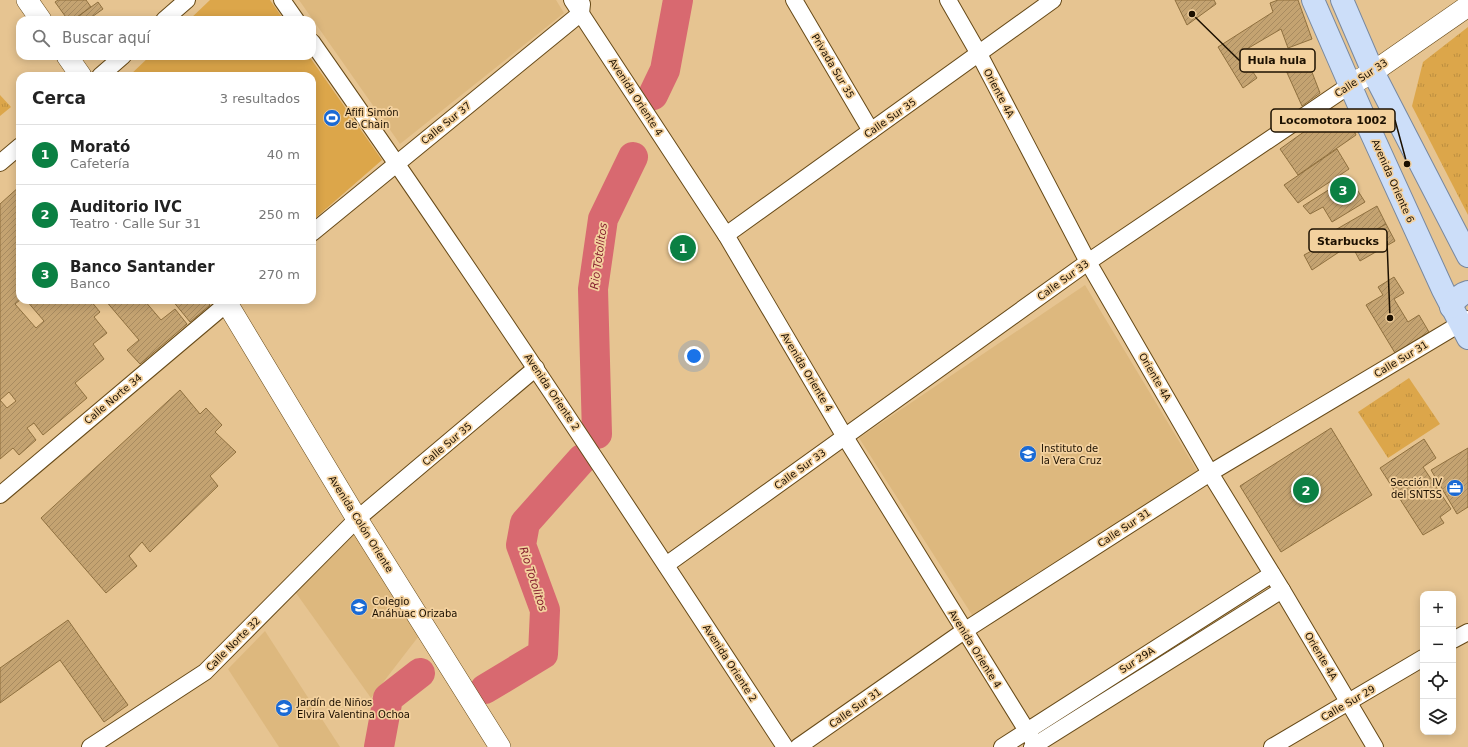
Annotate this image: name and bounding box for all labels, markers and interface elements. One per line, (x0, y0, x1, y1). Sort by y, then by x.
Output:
search box (16, 16, 316, 60)
icon: search (30, 27, 52, 49)
text: Buscar aquí (62, 29, 150, 47)
street label: Privada Sur 35 (809, 32, 857, 100)
callout: Hula hula (1240, 49, 1315, 72)
text: Hula hula (1248, 54, 1306, 67)
street label: Avenida Oriente 4 (607, 56, 665, 138)
street label: Calle Sur 33 (1333, 57, 1389, 99)
street label: Oriente 4A (982, 67, 1017, 119)
text: Cerca (32, 88, 86, 108)
text: 3 resultados (220, 91, 300, 106)
street label: Calle Sur 35 (862, 96, 918, 140)
street label: Calle Sur 37 (419, 100, 473, 146)
place label: Afifi Simón de Chain (345, 107, 399, 130)
sports icon: Afifi Simón de Chain (322, 108, 342, 128)
callout: Locomotora 1002 (1271, 109, 1395, 132)
text: Locomotora 1002 (1279, 114, 1387, 127)
text: Morató (70, 138, 130, 156)
street label: Avenida Oriente 6 (1370, 138, 1416, 224)
text: 1 (40, 147, 50, 162)
text: 40 m (267, 147, 300, 162)
text: Cafetería (70, 156, 130, 171)
pin: 3 (1330, 175, 1356, 205)
text: Auditorio IVC (70, 198, 182, 216)
text: 2 (40, 207, 50, 222)
text: 250 m (258, 207, 300, 222)
text: Teatro · Calle Sur 31 (70, 216, 201, 231)
water label: Rio Totolitos (588, 222, 610, 290)
callout: Starbucks (1309, 229, 1387, 252)
pin: 1 (670, 233, 696, 263)
text: Starbucks (1317, 235, 1380, 248)
text: Banco Santander (70, 258, 215, 276)
street label: Calle Sur 33 (1035, 258, 1091, 302)
text: 3 (40, 267, 50, 282)
text: 270 m (258, 267, 300, 282)
text: Banco (70, 276, 110, 291)
street label: Avenida Oriente 4 (779, 331, 835, 413)
street label: Calle Sur 31 (1372, 339, 1430, 379)
your location (684, 346, 704, 366)
street label: Oriente 4A (1137, 351, 1173, 403)
street label: Avenida Oriente 2 (522, 352, 582, 432)
street label: Calle Norte 34 (82, 372, 144, 426)
street label: Calle Sur 35 (420, 420, 474, 468)
place label: Instituto de la Vera Cruz (1041, 443, 1101, 466)
school or university icon: Instituto de la Vera Cruz (1018, 444, 1038, 464)
street label: Calle Sur 33 (772, 447, 828, 491)
street label: Avenida Colón Oriente (327, 474, 395, 574)
pin: 2 (1293, 475, 1319, 505)
place label: Sección IV del SNTSS (1390, 477, 1442, 500)
office icon: Sección IV del SNTSS (1445, 478, 1465, 498)
street label: Calle Sur 31 (1096, 507, 1152, 549)
water label: Rio Totolitos (516, 545, 550, 613)
map controls (1420, 591, 1456, 735)
button: + (1420, 591, 1456, 627)
place label: Colegio Anáhuac Orizaba (372, 596, 457, 619)
school or university icon: Colegio Anáhuac Orizaba (349, 597, 369, 617)
street label: Avenida Oriente 4 (946, 608, 1004, 690)
street label: Calle Norte 32 (204, 615, 262, 673)
street label: Avenida Oriente 2 (701, 622, 759, 704)
button: − (1420, 627, 1456, 663)
street label: Oriente 4A (1302, 630, 1340, 682)
street label: Sur 29A (1117, 645, 1157, 675)
button: locate (1420, 663, 1456, 699)
street label: Calle Sur 29 (1319, 683, 1377, 723)
street label: Calle Sur 31 (827, 686, 883, 730)
place label: Jardín de Niños Elvira Valentina Ochoa (296, 697, 410, 720)
school or university icon: Jardín de Niños Elvira Valentina Ochoa (274, 698, 294, 718)
button: layers (1420, 699, 1456, 735)

